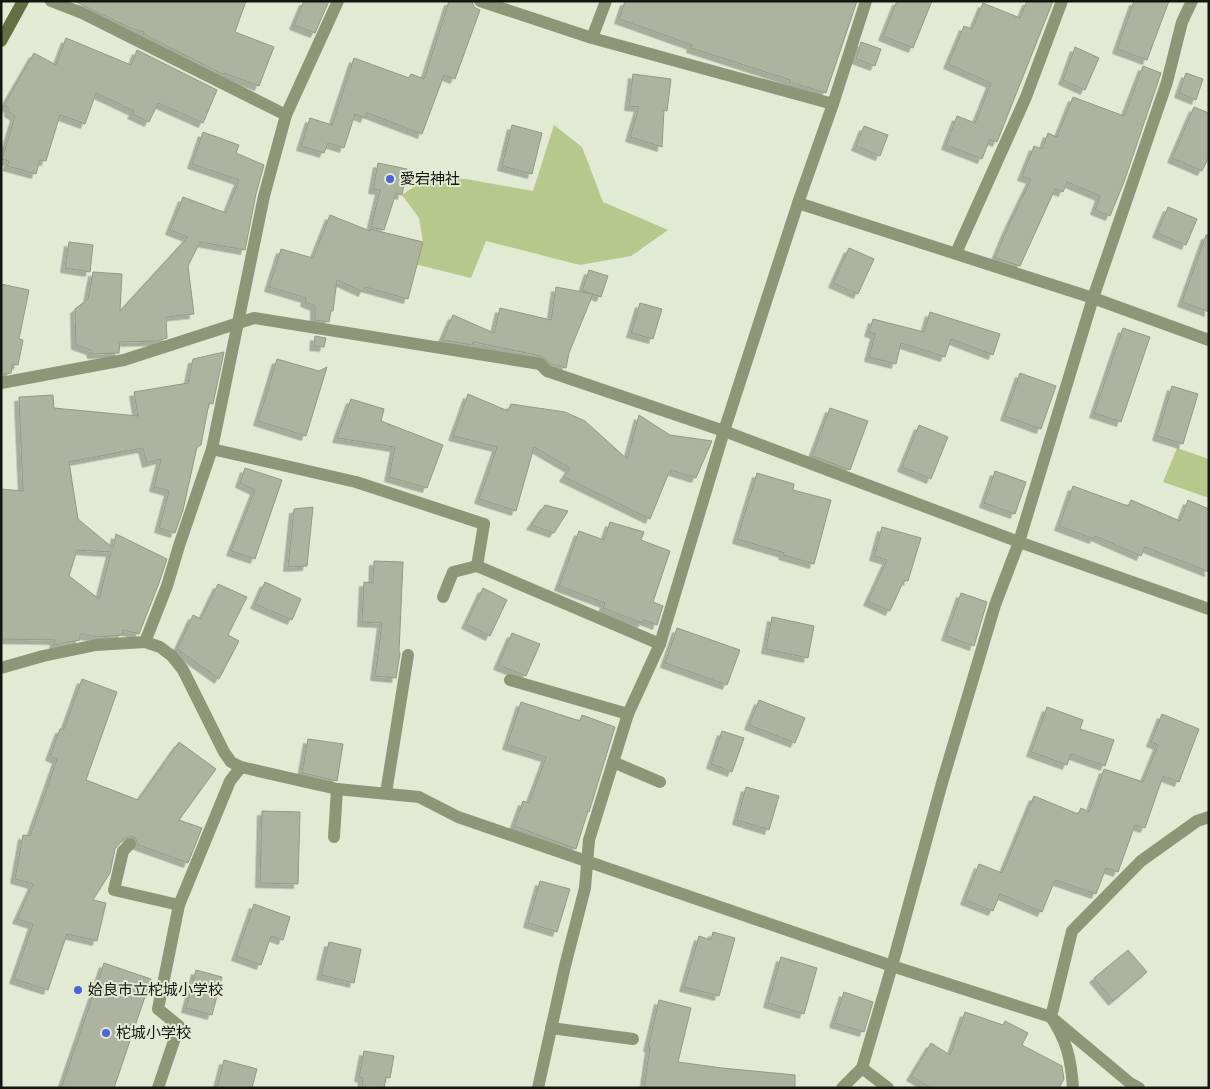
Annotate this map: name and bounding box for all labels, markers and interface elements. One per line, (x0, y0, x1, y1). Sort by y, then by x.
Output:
place label: 愛宕神社 (400, 169, 460, 188)
marker: 愛宕神社 (384, 173, 396, 185)
place label: 姶良市立柁城小学校 (88, 980, 223, 999)
marker: 姶良市立柁城小学校 (72, 984, 84, 996)
place label: 柁城小学校 (116, 1023, 191, 1042)
marker: 柁城小学校 (100, 1027, 112, 1039)

